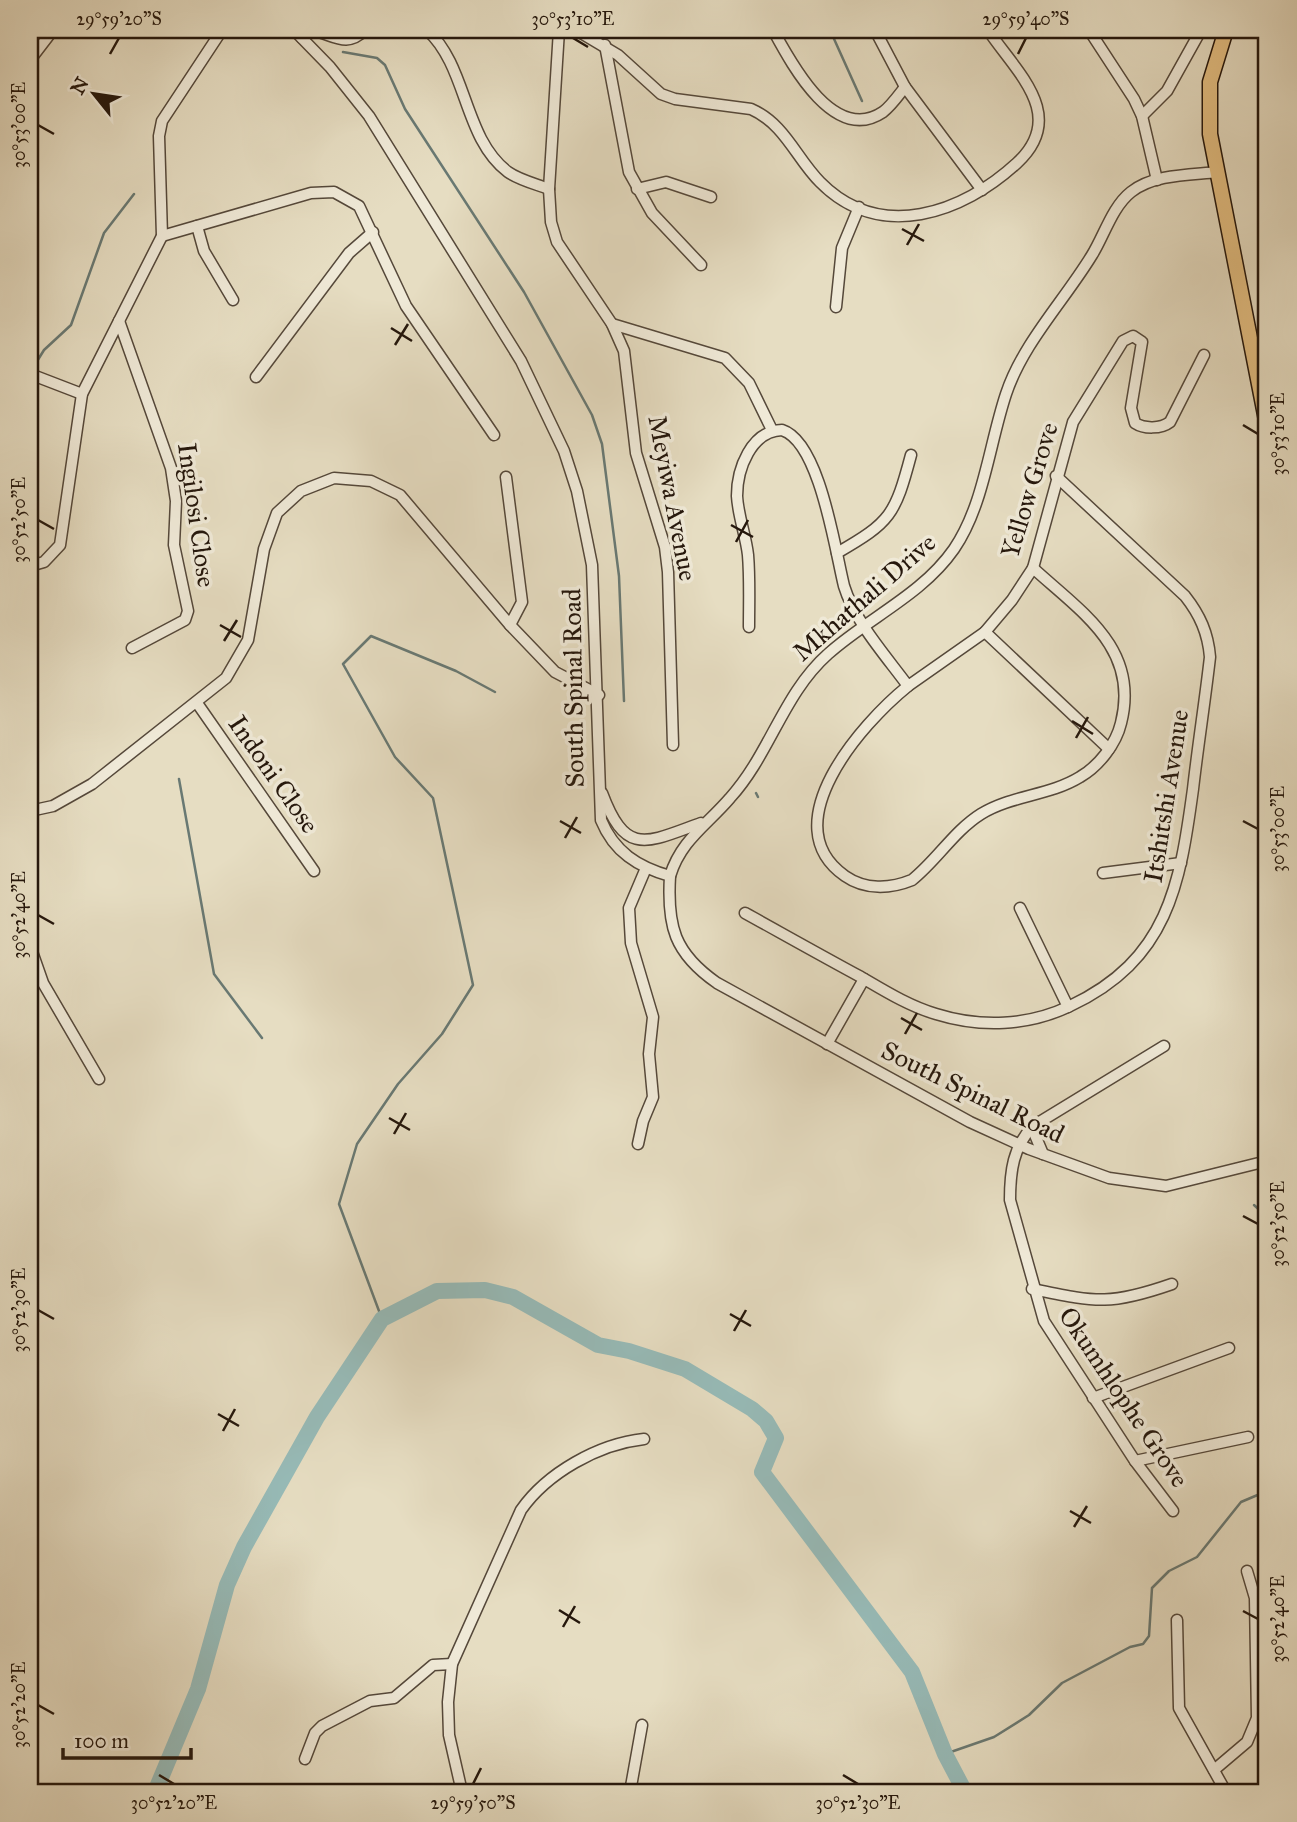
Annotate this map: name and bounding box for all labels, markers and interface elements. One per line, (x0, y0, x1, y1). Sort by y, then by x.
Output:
text: 29°59'20"S (76, 8, 162, 30)
text: 30°53'10"E (531, 8, 615, 30)
text: 29°59'40"S (983, 8, 1069, 30)
north arrow (60, 60, 130, 130)
text: N (66, 73, 94, 98)
text: 30°53'00"E (8, 82, 30, 168)
text: 30°53'10"E (1267, 392, 1289, 476)
street label: Meyiwa Avenue (641, 413, 705, 584)
street label: Yellow Grove (993, 418, 1065, 562)
street label: Ingilosi Close (171, 441, 223, 589)
text: 30°52'50"E (8, 477, 30, 563)
street label: Mkhathali Drive (786, 526, 942, 668)
street label: South Spinal Road (555, 588, 591, 788)
street label: Itshitshi Avenue (1137, 707, 1195, 885)
street label: Indoni Close (222, 709, 326, 839)
text: 30°53'00"E (1267, 786, 1289, 872)
text: 30°52'40"E (8, 871, 30, 959)
street label: South Spinal Road (876, 1034, 1070, 1150)
text: 30°52'50"E (1267, 1181, 1289, 1267)
text: 30°52'30"E (8, 1267, 30, 1352)
street label: Okumhlophe Grove (1052, 1301, 1196, 1493)
text: 30°52'40"E (1267, 1575, 1289, 1663)
text: 30°52'20"E (8, 1662, 30, 1748)
scale bar (63, 1717, 191, 1761)
text: 100 m (74, 1728, 129, 1754)
text: 30°52'20"E (131, 1792, 217, 1814)
text: 29°59'50"S (430, 1792, 516, 1814)
text: 30°52'30"E (816, 1792, 901, 1814)

